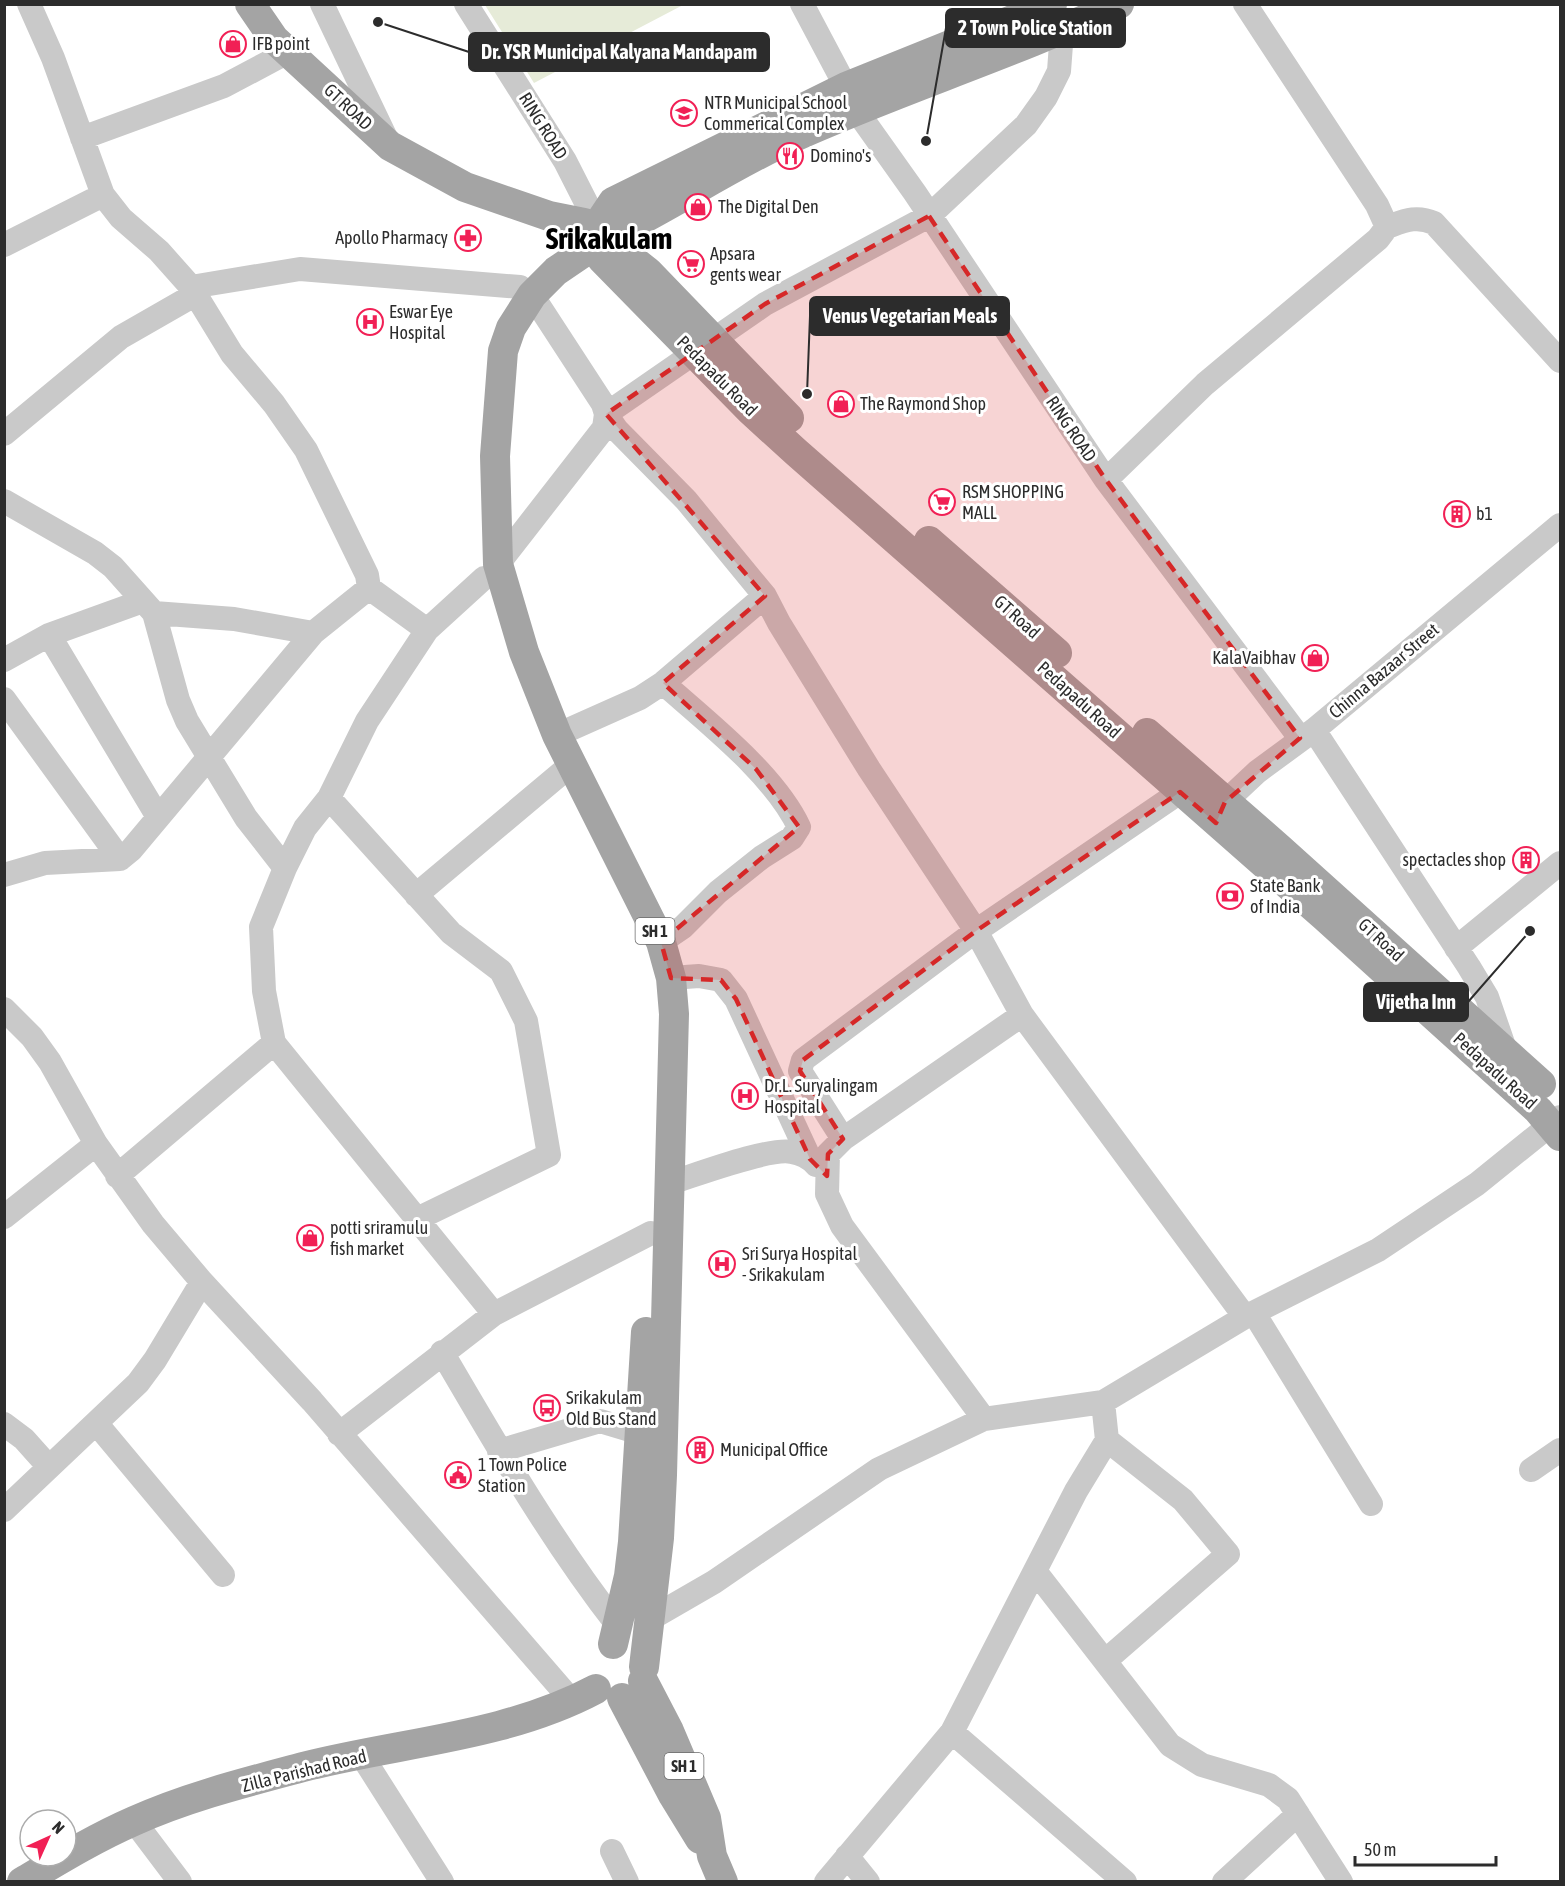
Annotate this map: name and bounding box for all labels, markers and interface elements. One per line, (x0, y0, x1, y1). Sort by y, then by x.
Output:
callout: 2 Town Police Station (946, 9, 1125, 47)
text: 2 Town Police Station (958, 16, 1112, 39)
shop icon: IFB point (218, 29, 248, 59)
place label: IFB point (252, 33, 310, 54)
callout: Dr. YSR Municipal Kalyana Mandapam (469, 33, 769, 71)
text: Dr. YSR Municipal Kalyana Mandapam (481, 40, 757, 63)
street label: GT ROAD (320, 79, 377, 134)
street label: RING ROAD (515, 89, 572, 163)
place label: NTR Municipal School Commerical Complex (704, 92, 847, 134)
school or university icon: NTR Municipal School Commerical Complex (669, 98, 699, 128)
restaurant icon: Domino's (775, 141, 805, 171)
place label: Domino's (810, 145, 871, 166)
shop icon: The Digital Den (683, 192, 713, 222)
place label: The Digital Den (718, 196, 819, 217)
district label: Srikakulam (546, 221, 672, 255)
pharmacy icon: Apollo Pharmacy (453, 223, 483, 253)
place label: Apollo Pharmacy (335, 227, 448, 248)
place label: Apsara gents wear (710, 243, 781, 285)
supermarket icon: Apsara gents wear (676, 249, 706, 279)
callout: Venus Vegetarian Meals (810, 297, 1009, 335)
place label: Eswar Eye Hospital (389, 301, 453, 343)
text: Venus Vegetarian Meals (822, 304, 997, 327)
hospital icon: Eswar Eye Hospital (355, 307, 385, 337)
street label: Pedapadu Road (673, 331, 762, 420)
shop icon: The Raymond Shop (826, 389, 856, 419)
street label: RING ROAD (1042, 392, 1101, 465)
place label: The Raymond Shop (860, 393, 986, 414)
place label: RSM SHOPPING MALL (962, 481, 1064, 523)
supermarket icon: RSM SHOPPING MALL (927, 487, 957, 517)
building icon: b1 (1442, 499, 1472, 529)
place label: b1 (1476, 503, 1493, 524)
street label: GT Road (990, 591, 1045, 643)
street label: Chinna Bazaar Street (1325, 619, 1443, 723)
shop icon: KalaVaibhav (1300, 643, 1330, 673)
place label: KalaVaibhav (1212, 647, 1296, 668)
street label: Pedapadu Road (1033, 657, 1125, 742)
building icon: spectacles shop (1511, 845, 1541, 875)
place label: spectacles shop (1403, 849, 1506, 870)
place label: State Bank of India (1250, 875, 1320, 917)
bank icon: State Bank of India (1215, 881, 1245, 911)
street label: GT Road (1354, 913, 1408, 966)
road number: SH 1 (636, 918, 674, 944)
callout: Vijetha Inn (1364, 983, 1468, 1021)
text: Vijetha Inn (1375, 990, 1456, 1013)
street label: Pedapadu Road (1449, 1028, 1541, 1113)
place label: Dr.L. Suryalingam Hospital (764, 1075, 878, 1117)
hospital icon: Dr.L. Suryalingam Hospital (730, 1081, 760, 1111)
place label: potti sriramulu fish market (330, 1217, 428, 1259)
shop icon: potti sriramulu fish market (295, 1223, 325, 1253)
place label: Sri Surya Hospital - Srikakulam (742, 1243, 858, 1285)
hospital icon: Sri Surya Hospital - Srikakulam (707, 1249, 737, 1279)
place label: Srikakulam Old Bus Stand (566, 1387, 657, 1429)
bus stop icon: Srikakulam Old Bus Stand (532, 1393, 562, 1423)
building icon: Municipal Office (685, 1435, 715, 1465)
place label: Municipal Office (720, 1439, 828, 1460)
place label: 1 Town Police Station (478, 1454, 567, 1496)
public building icon: 1 Town Police Station (443, 1460, 473, 1490)
street label: Zilla Parishad Road (239, 1745, 368, 1796)
road number: SH 1 (664, 1753, 704, 1779)
north arrow (18, 1808, 78, 1868)
text: N (49, 1818, 68, 1837)
scale bar (1355, 1829, 1496, 1867)
text: 50 m (1364, 1839, 1396, 1860)

